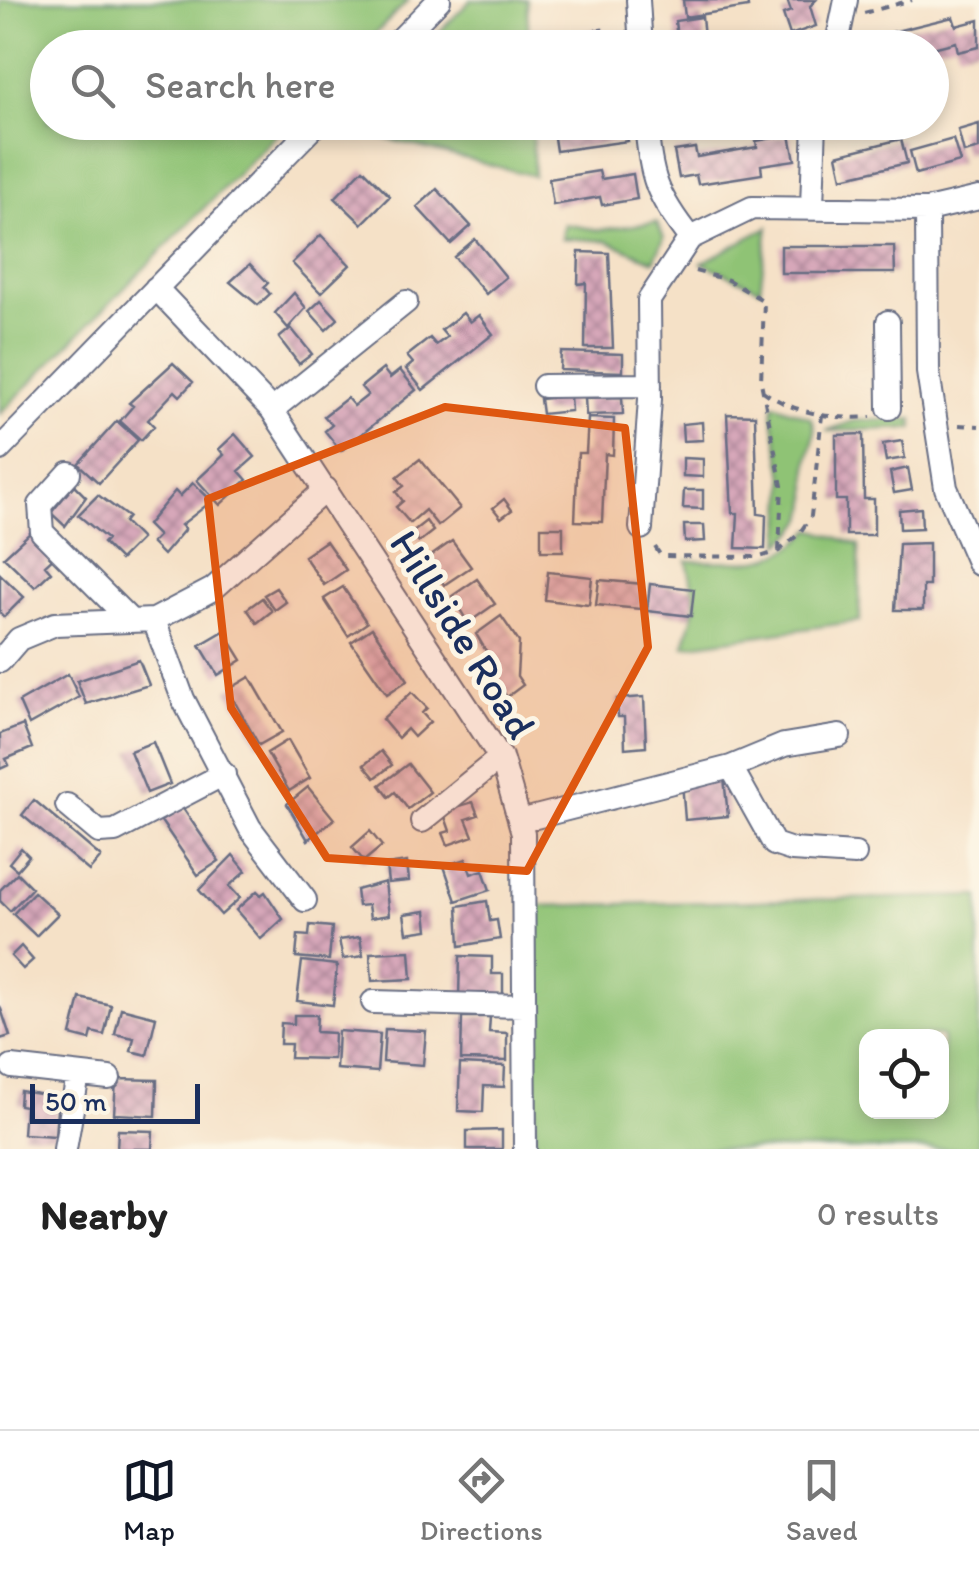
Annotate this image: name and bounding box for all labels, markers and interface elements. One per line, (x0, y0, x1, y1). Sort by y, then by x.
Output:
search box (30, 30, 949, 140)
icon: search (65, 58, 120, 113)
text: Search here (145, 62, 336, 108)
street label: Hillside Road (379, 520, 547, 748)
map controls (859, 1029, 949, 1119)
button: locate (859, 1029, 949, 1119)
scale bar (30, 1079, 200, 1124)
text: 50 m (45, 1084, 107, 1118)
text: Nearby (40, 1189, 167, 1240)
text: 0 results (817, 1195, 939, 1233)
tab: Map (122, 1453, 177, 1547)
tab: Directions (420, 1453, 543, 1547)
tab: Saved (786, 1453, 857, 1547)

